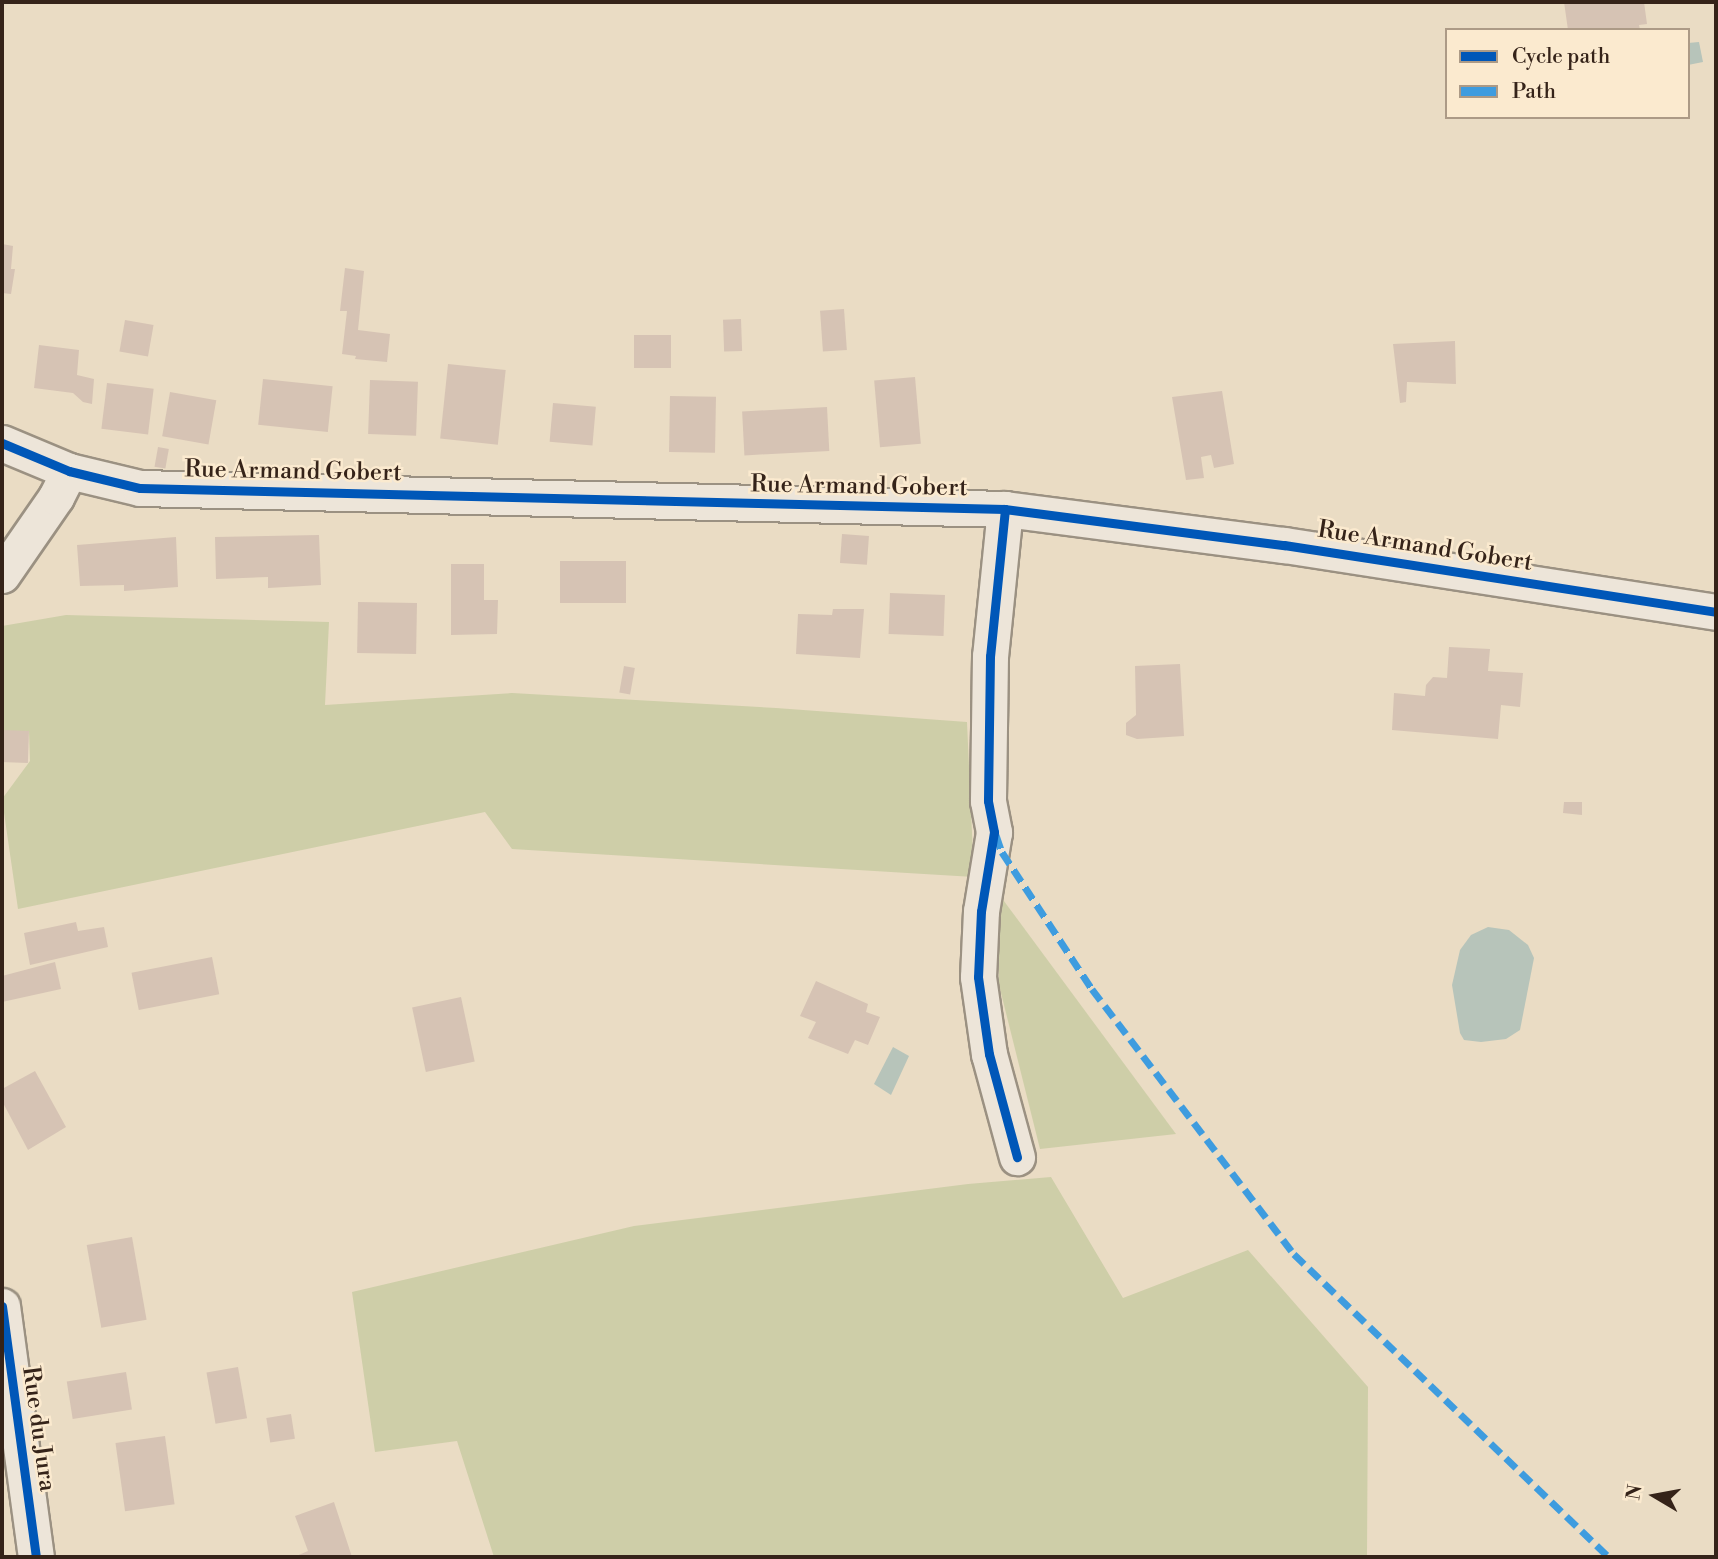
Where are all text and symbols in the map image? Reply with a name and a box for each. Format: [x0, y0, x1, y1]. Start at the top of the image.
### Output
legend [1445, 28, 1690, 119]
text: Cycle path [1512, 44, 1610, 70]
text: Path [1512, 79, 1556, 105]
street label: Rue Armand Gobert [184, 456, 402, 488]
street label: Rue Armand Gobert [750, 471, 968, 503]
street label: Rue Armand Gobert [1315, 516, 1535, 578]
street label: Rue du Jura [15, 1365, 61, 1493]
north arrow [1620, 1461, 1690, 1531]
text: N [1621, 1483, 1647, 1502]

